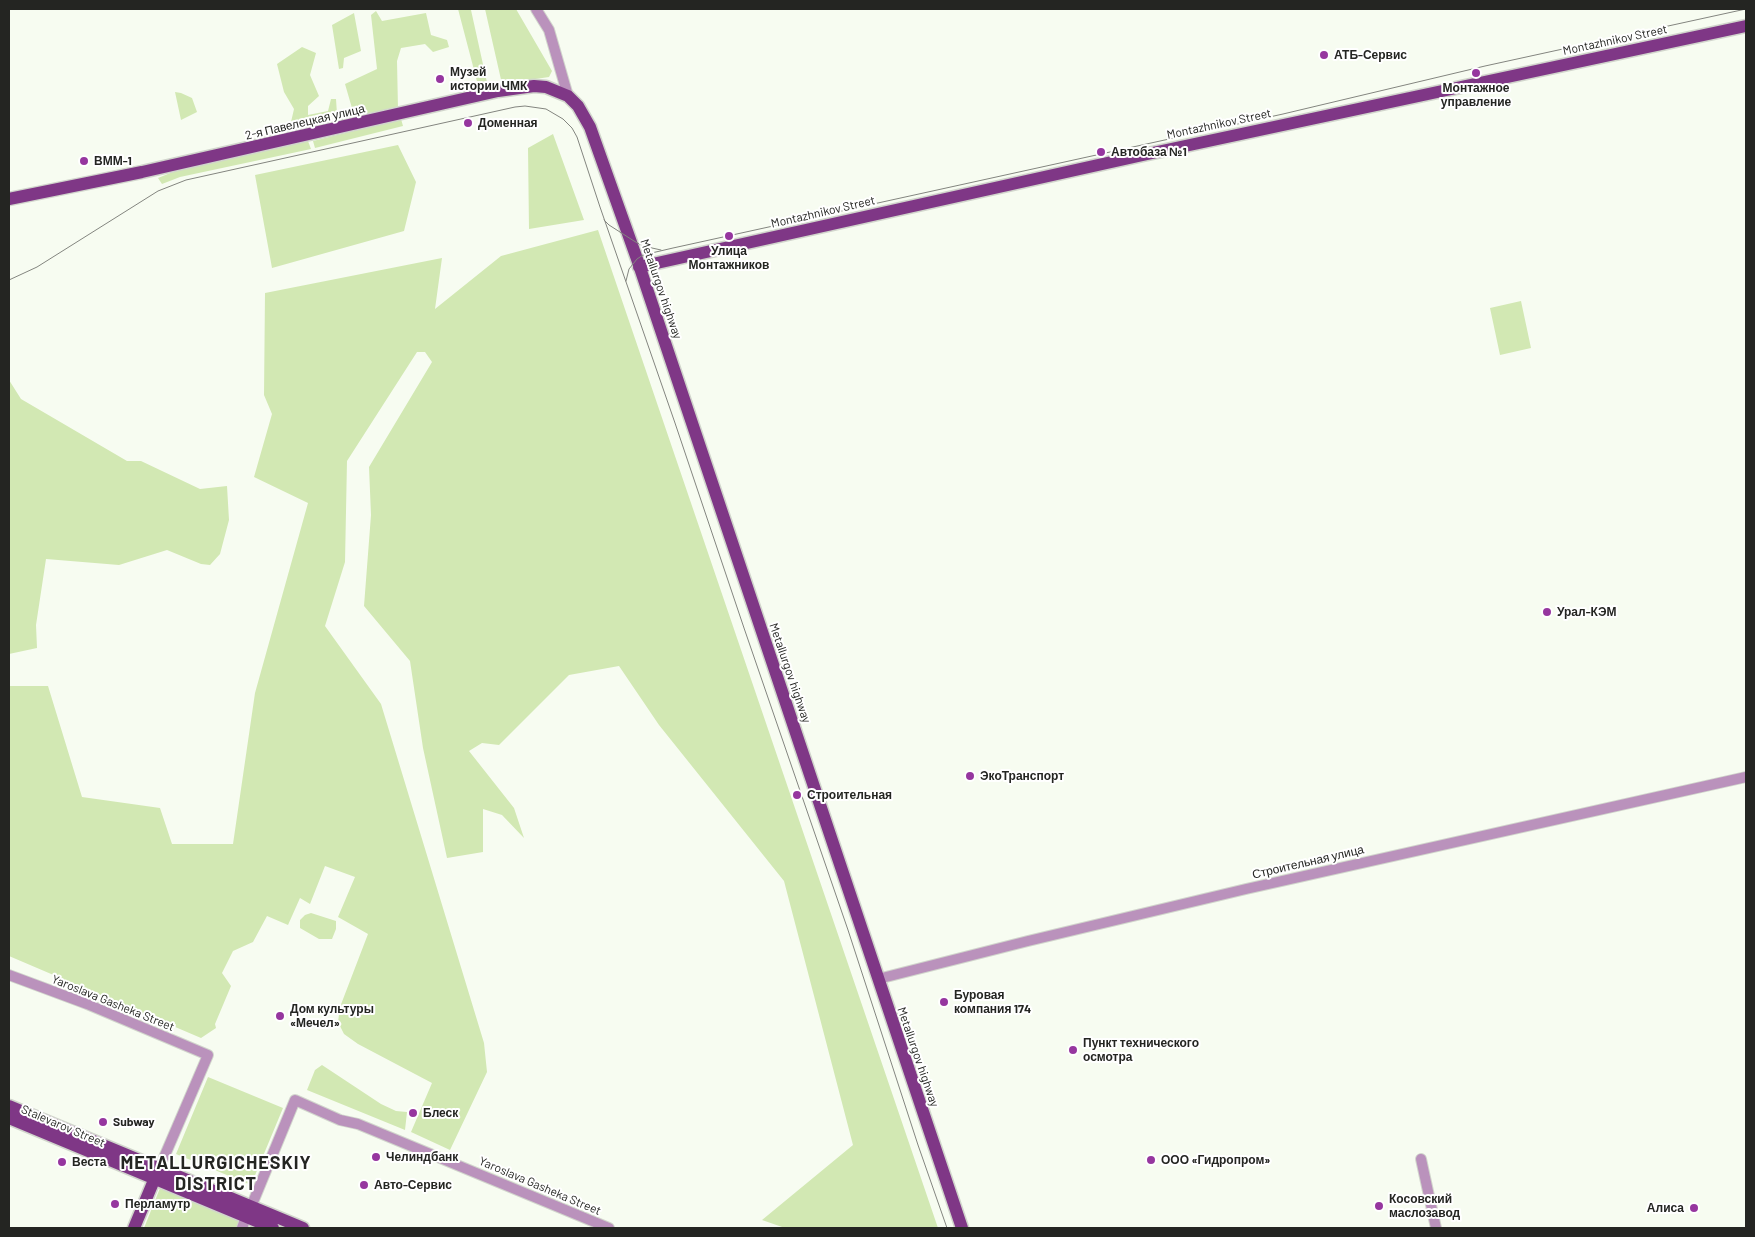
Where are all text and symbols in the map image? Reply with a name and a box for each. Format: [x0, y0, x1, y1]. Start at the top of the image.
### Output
street label: Montazhnikov Street [1561, 22, 1669, 58]
place label: АТБ-Сервис [1334, 48, 1407, 62]
marker: АТБ-Сервис [1318, 49, 1330, 61]
place label: Музей истории ЧМК [450, 65, 527, 93]
marker: Монтажное управление [1470, 67, 1482, 79]
marker: Музей истории ЧМК [434, 73, 446, 85]
place label: Монтажное управление [1441, 81, 1511, 109]
street label: 2-я Павелецкая улица [244, 101, 366, 143]
street label: Montazhnikov Street [1165, 106, 1273, 142]
place label: Доменная [478, 116, 538, 130]
marker: Доменная [462, 117, 474, 129]
place label: Автобаза №1 [1111, 145, 1187, 159]
marker: Автобаза №1 [1095, 146, 1107, 158]
place label: ВММ-1 [94, 154, 132, 168]
marker: ВММ-1 [78, 155, 90, 167]
street label: Montazhnikov Street [770, 193, 876, 231]
marker: Улица Монтажников [723, 230, 735, 242]
street label: Metallurgov highway [637, 237, 685, 341]
place label: Улица Монтажников [689, 244, 769, 272]
place label: Урал-КЭМ [1557, 605, 1617, 619]
marker: Урал-КЭМ [1541, 606, 1553, 618]
street label: Metallurgov highway [766, 621, 814, 725]
place label: ЭкоТранспорт [980, 769, 1064, 783]
marker: ЭкоТранспорт [964, 770, 976, 782]
place label: Строительная [807, 788, 892, 802]
marker: Строительная [791, 789, 803, 801]
street label: Строительная улица [1251, 842, 1365, 882]
street label: Yaroslava Gasheka Street [50, 972, 176, 1034]
place label: Буровая компания 174 [954, 988, 1031, 1016]
marker: Буровая компания 174 [938, 996, 950, 1008]
place label: Дом культуры «Мечел» [290, 1002, 374, 1030]
street label: Metallurgov highway [894, 1005, 942, 1109]
marker: Дом культуры «Мечел» [274, 1010, 286, 1022]
place label: Пункт технического осмотра [1083, 1036, 1199, 1064]
marker: Пункт технического осмотра [1067, 1044, 1079, 1056]
street label: Stalevarov Street [19, 1102, 107, 1150]
place label: Блеск [423, 1106, 458, 1120]
marker: Блеск [407, 1107, 419, 1119]
place label: Subway [113, 1115, 154, 1129]
marker: Subway [97, 1116, 109, 1128]
place label: Челиндбанк [386, 1150, 458, 1164]
marker: Челиндбанк [370, 1151, 382, 1163]
district label: METALLURGICHESKIY DISTRICT [118, 1152, 314, 1194]
place label: ООО «Гидропром» [1161, 1153, 1270, 1167]
street label: Yaroslava Gasheka Street [477, 1154, 603, 1218]
marker: ООО «Гидропром» [1145, 1154, 1157, 1166]
place label: Веста [72, 1155, 106, 1169]
marker: Веста [56, 1156, 68, 1168]
place label: Авто-Сервис [374, 1178, 452, 1192]
marker: Авто-Сервис [358, 1179, 370, 1191]
place label: Косовский маслозавод [1389, 1192, 1460, 1220]
place label: Перламутр [125, 1197, 190, 1211]
marker: Перламутр [109, 1198, 121, 1210]
marker: Косовский маслозавод [1373, 1200, 1385, 1212]
place label: Алиса [1647, 1201, 1684, 1215]
marker: Алиса [1688, 1202, 1700, 1214]

